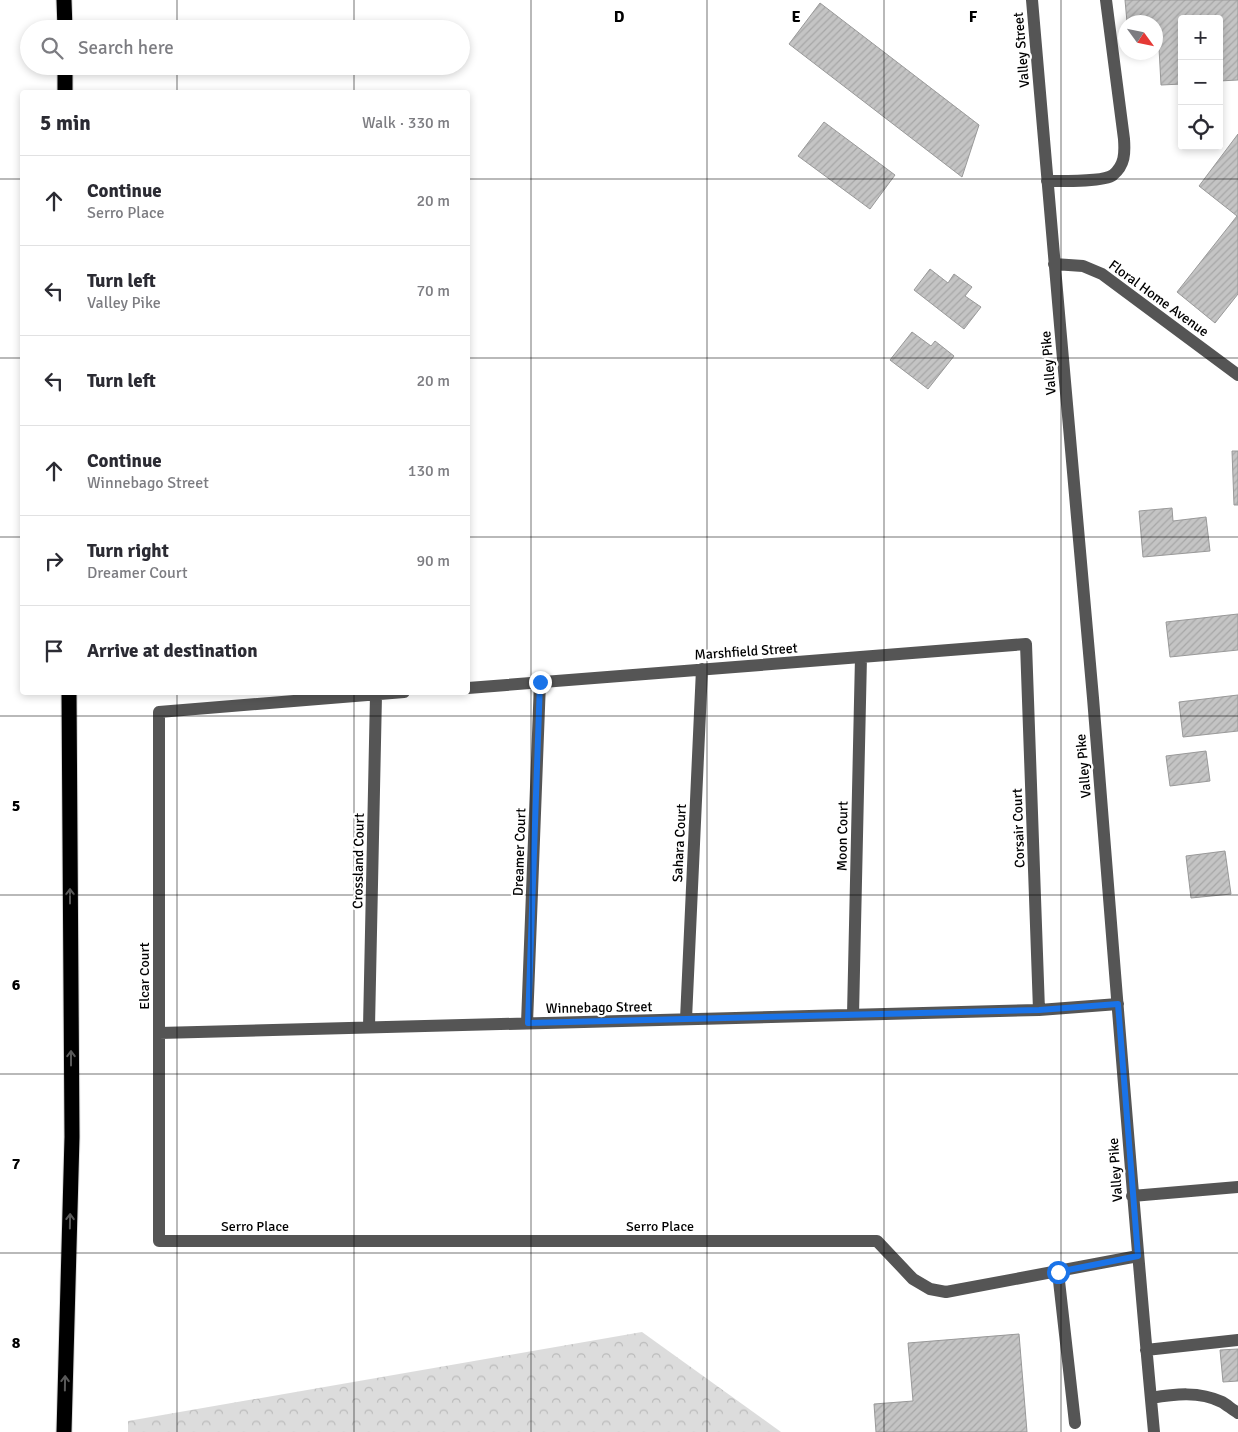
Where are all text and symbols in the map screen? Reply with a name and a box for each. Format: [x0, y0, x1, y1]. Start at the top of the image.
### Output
text: D [614, 7, 625, 27]
text: E [791, 7, 801, 27]
text: F [969, 7, 978, 27]
street label: Valley Street [1010, 12, 1033, 88]
north arrow [1118, 15, 1163, 60]
map controls [1178, 15, 1223, 150]
button: + [1178, 15, 1223, 60]
search box [20, 20, 470, 75]
icon: search [38, 34, 66, 62]
text: Search here [78, 36, 174, 60]
button: − [1178, 60, 1223, 105]
button: locate [1178, 105, 1223, 150]
text: 5 min [40, 110, 91, 136]
text: Walk · 330 m [362, 113, 450, 133]
text: Continue [87, 179, 162, 203]
icon: ahead [40, 187, 68, 215]
text: 20 m [416, 191, 450, 211]
text: Serro Place [87, 203, 165, 223]
street label: Floral Home Avenue [1105, 256, 1212, 340]
text: Turn left [87, 269, 156, 293]
icon: left [40, 277, 68, 305]
text: 70 m [416, 281, 450, 301]
text: Valley Pike [87, 293, 161, 313]
street label: Valley Pike [1037, 330, 1060, 396]
icon: left [40, 367, 68, 395]
text: Turn left [87, 369, 156, 393]
text: 20 m [416, 371, 450, 391]
text: Continue [87, 449, 162, 473]
icon: ahead [40, 457, 68, 485]
text: 130 m [408, 461, 450, 481]
text: Winnebago Street [87, 473, 209, 493]
text: Turn right [87, 539, 169, 563]
icon: right [40, 547, 68, 575]
text: 90 m [416, 551, 450, 571]
text: Dreamer Court [87, 563, 188, 583]
icon: arrive [40, 637, 68, 665]
text: Arrive at destination [87, 639, 258, 663]
street label: Marshfield Street [694, 639, 798, 664]
route end [529, 671, 552, 694]
street label: Valley Pike [1072, 733, 1095, 799]
street label: Corsair Court [1009, 788, 1028, 868]
text: 5 [12, 796, 20, 816]
street label: Moon Court [833, 801, 852, 871]
street label: Sahara Court [669, 803, 690, 883]
street label: Dreamer Court [509, 808, 530, 896]
street label: Crossland Court [349, 813, 368, 909]
one-way arrow [65, 888, 75, 904]
street label: Elcar Court [136, 942, 153, 1010]
text: 6 [12, 975, 21, 995]
street label: Winnebago Street [546, 998, 653, 1017]
one-way arrow [66, 1051, 76, 1067]
street label: Valley Pike [1105, 1137, 1126, 1203]
text: 7 [12, 1154, 21, 1174]
one-way arrow [65, 1213, 74, 1229]
street label: Serro Place [221, 1218, 289, 1235]
street label: Serro Place [626, 1218, 694, 1235]
route start [1047, 1261, 1070, 1284]
text: 8 [12, 1333, 21, 1353]
one-way arrow [61, 1376, 70, 1392]

